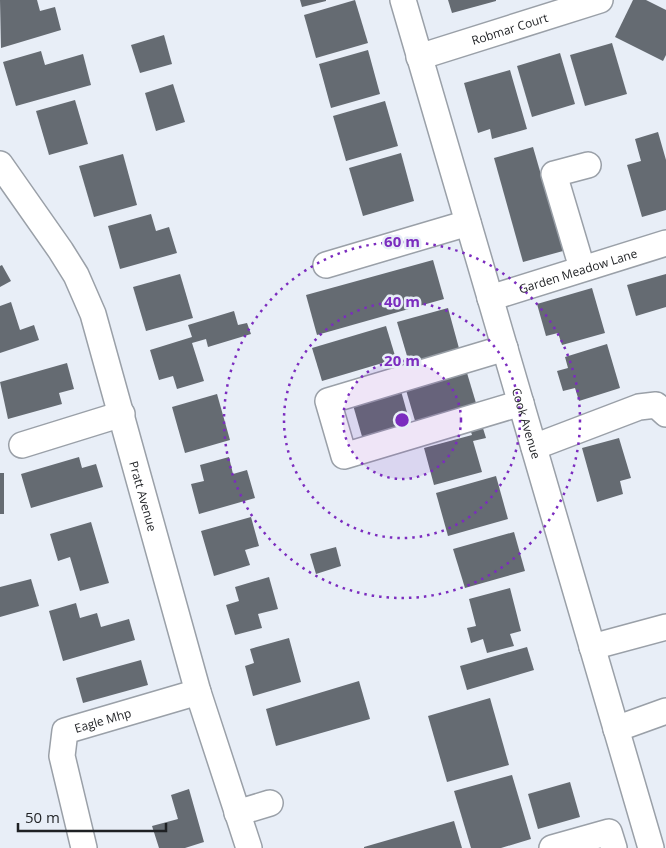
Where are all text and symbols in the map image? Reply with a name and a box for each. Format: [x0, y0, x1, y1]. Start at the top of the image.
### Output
street label: Robmar Court [469, 8, 550, 48]
text: 60 m [384, 231, 420, 251]
street label: Garden Meadow Lane [517, 244, 639, 297]
text: 40 m [384, 291, 420, 311]
text: 20 m [384, 350, 420, 370]
street label: Cook Avenue [508, 386, 545, 461]
centre of rings [393, 411, 411, 429]
street label: Pratt Avenue [126, 459, 161, 533]
street label: Eagle Mhp [72, 704, 133, 736]
scale bar [18, 800, 165, 832]
text: 50 m [25, 807, 60, 827]

